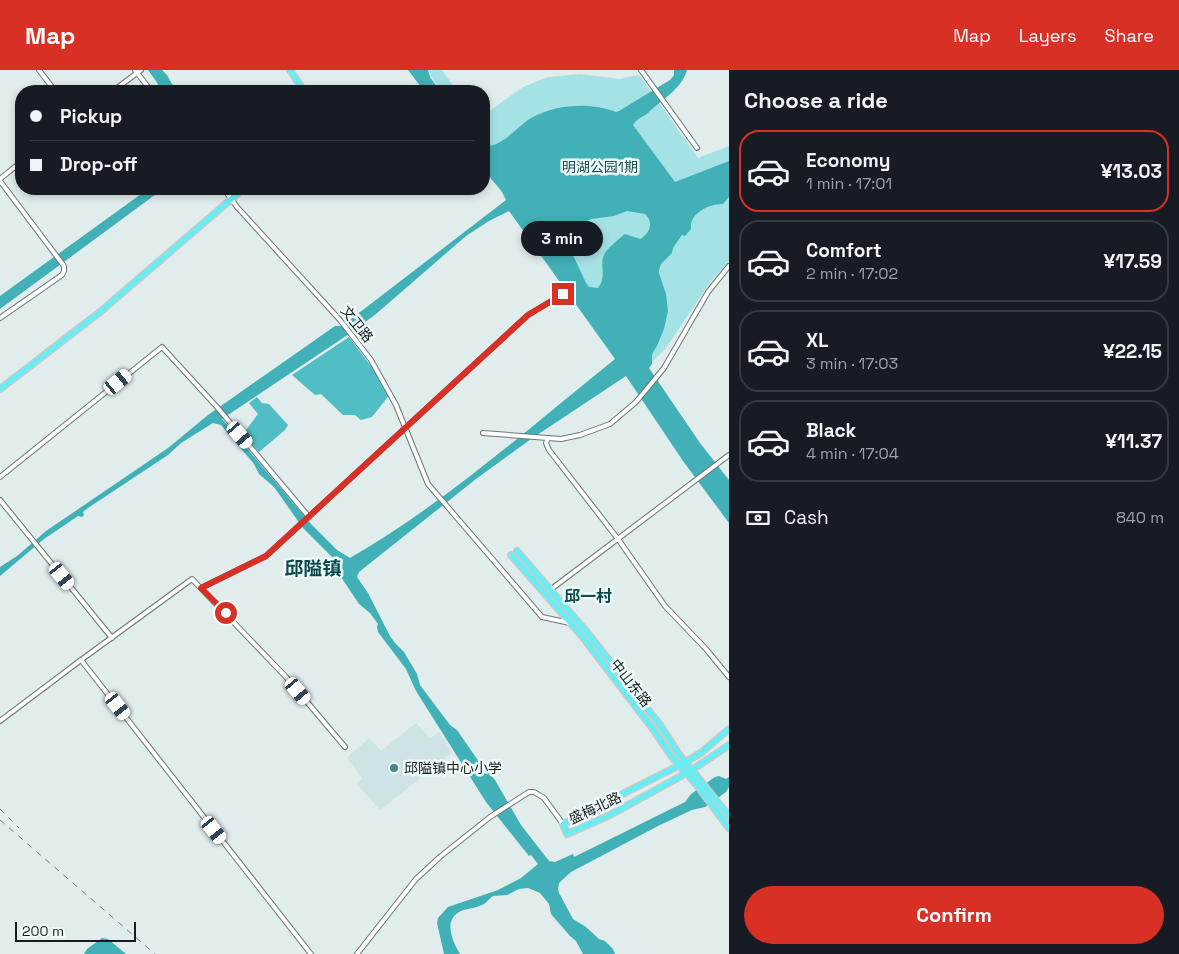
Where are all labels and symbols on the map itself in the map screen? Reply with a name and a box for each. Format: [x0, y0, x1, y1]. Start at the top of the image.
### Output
park label: 明湖公园1期 [562, 158, 638, 176]
callout: 3 min [522, 222, 604, 256]
route end [552, 283, 574, 305]
street label: 文卫路 [337, 302, 377, 346]
car [101, 367, 134, 397]
car [224, 419, 255, 451]
district label: 邱隘镇 [284, 556, 342, 581]
car [46, 560, 77, 592]
district label: 邱一村 [564, 586, 612, 607]
route start [215, 602, 237, 624]
street label: 中山东路 [607, 655, 655, 711]
car [282, 675, 313, 707]
car [102, 690, 133, 722]
place label: 邱隘镇中心小学 [404, 759, 502, 777]
marker: 邱隘镇中心小学 [388, 762, 400, 774]
street label: 盛梅北路 [566, 788, 624, 828]
car [198, 814, 229, 846]
scale bar [15, 919, 136, 942]

